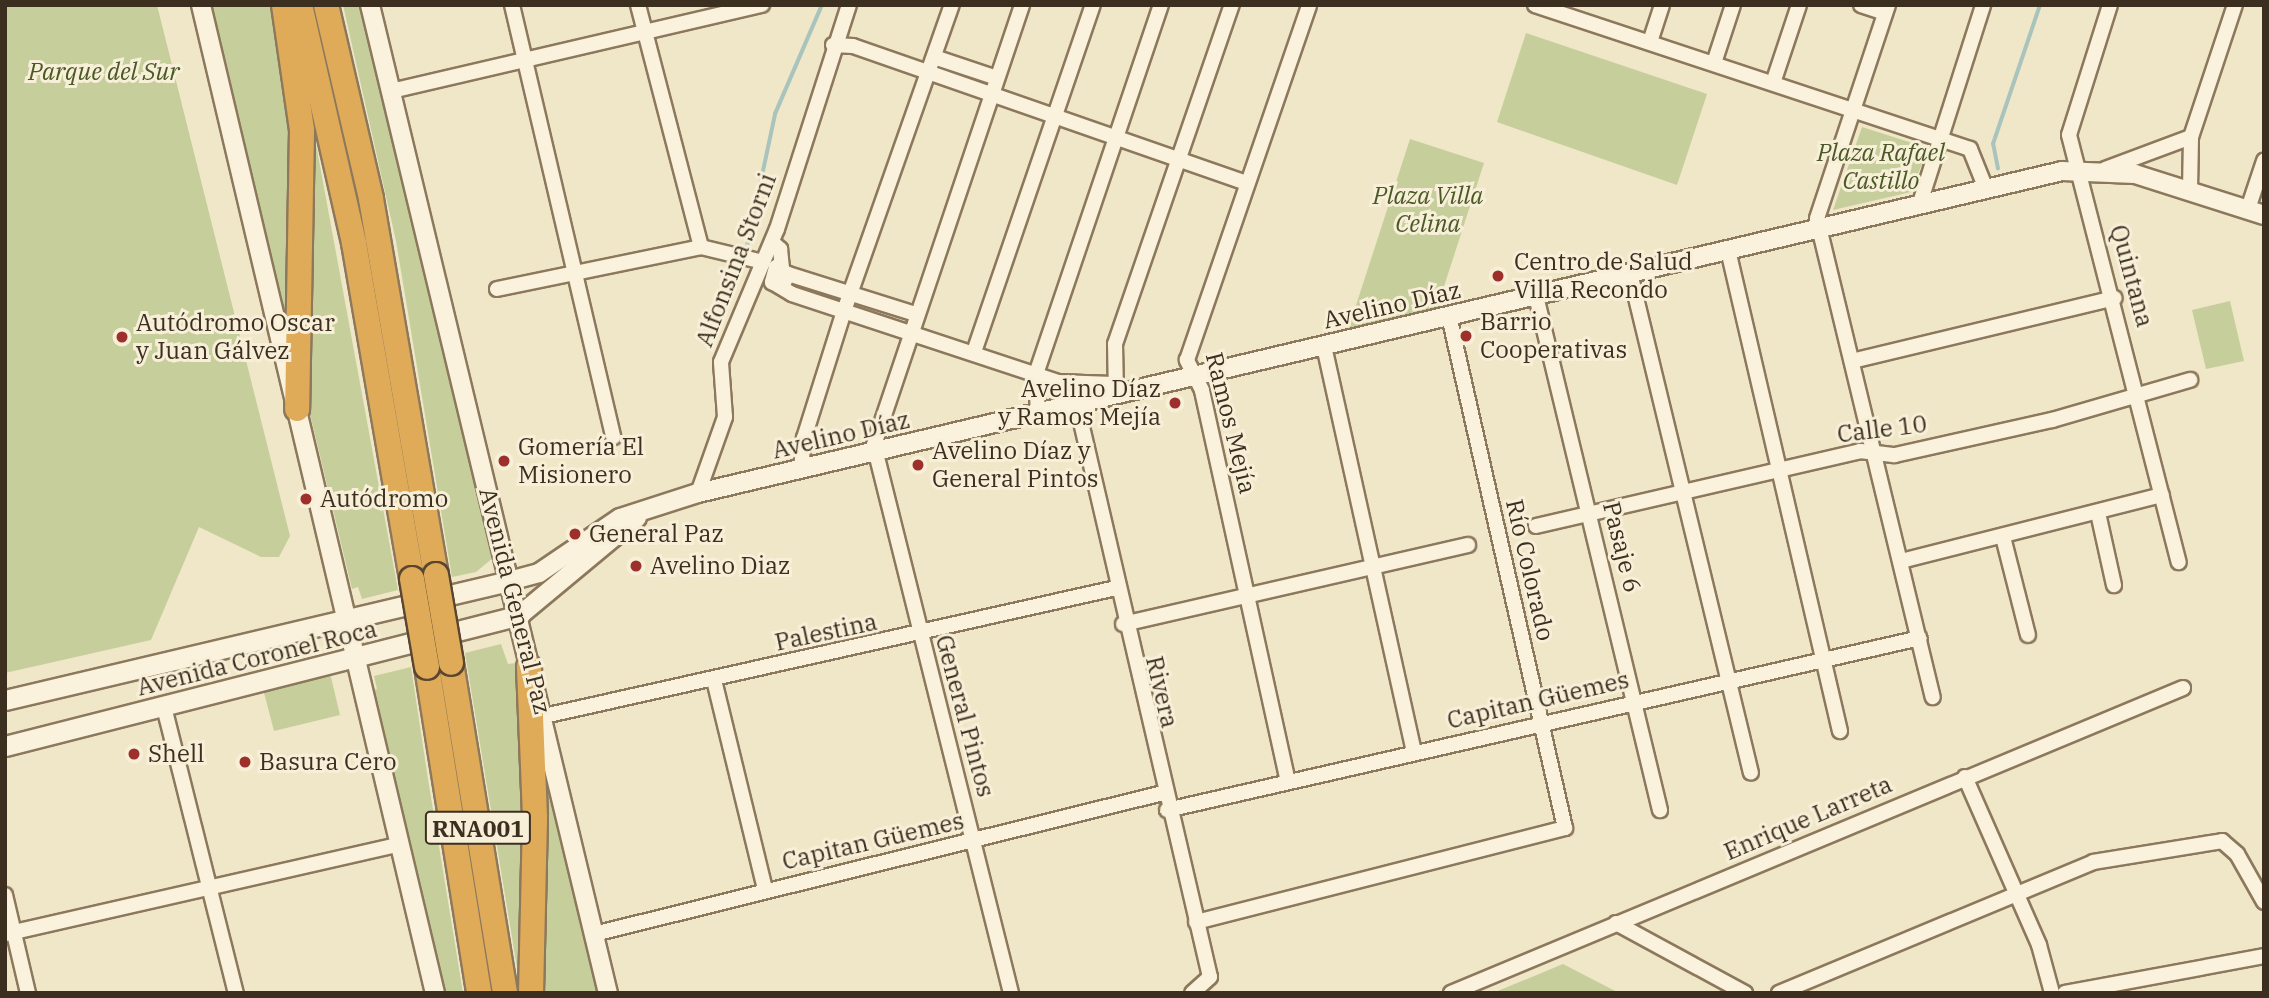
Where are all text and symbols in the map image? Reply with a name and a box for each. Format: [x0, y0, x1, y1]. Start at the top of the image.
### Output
park label: Parque del Sur [28, 58, 180, 86]
park label: Plaza Rafael Castillo [1817, 139, 1945, 195]
street label: Alfonsina Storni [690, 169, 782, 351]
park label: Plaza Villa Celina [1373, 182, 1483, 238]
street label: Quintana [2105, 222, 2159, 330]
place label: Centro de Salud Villa Recondo [1514, 248, 1693, 304]
marker: Centro de Salud Villa Recondo [1488, 266, 1508, 286]
street label: Avelino Díaz [1320, 275, 1464, 335]
place label: Barrio Cooperativas [1480, 308, 1627, 364]
place label: Autódromo Oscar y Juan Gálvez [136, 309, 335, 365]
marker: Barrio Cooperativas [1458, 328, 1474, 344]
marker: Autódromo Oscar y Juan Gálvez [114, 329, 130, 345]
street label: Ramos Mejía [1200, 349, 1262, 497]
place label: Avelino Díaz y Ramos Mejía [998, 375, 1161, 431]
marker: Avelino Díaz y Ramos Mejía [1167, 395, 1183, 411]
street label: Avelino Díaz [769, 405, 913, 465]
street label: Calle 10 [1836, 409, 1928, 449]
place label: Gomería El Misionero [518, 433, 644, 489]
place label: Avelino Díaz y General Pintos [932, 437, 1098, 493]
marker: Gomería El Misionero [496, 453, 512, 469]
marker: Avelino Díaz y General Pintos [910, 457, 926, 473]
place label: Autódromo [320, 485, 448, 513]
street label: Avenida General Paz [473, 485, 557, 717]
marker: Autódromo [298, 491, 314, 507]
street label: Río Colorado [1500, 496, 1560, 644]
street label: Pasaje 6 [1597, 499, 1647, 595]
place label: General Paz [589, 520, 724, 548]
marker: General Paz [567, 526, 583, 542]
place label: Avelino Diaz [650, 552, 790, 580]
marker: Avelino Diaz [628, 558, 644, 574]
street label: Palestina [772, 607, 880, 657]
street label: Avenida Coronel Roca [134, 614, 380, 702]
street label: General Pintos [930, 632, 1000, 800]
street label: Rivera [1140, 653, 1184, 731]
street label: Capitan Güemes [1444, 665, 1632, 735]
place label: Shell [148, 740, 204, 768]
marker: Shell [126, 746, 142, 762]
place label: Basura Cero [259, 748, 396, 776]
marker: Basura Cero [237, 754, 253, 770]
street label: Enrique Larreta [1720, 770, 1896, 866]
street label: Capitan Güemes [779, 806, 967, 876]
road number: RNA001 [424, 808, 532, 848]

